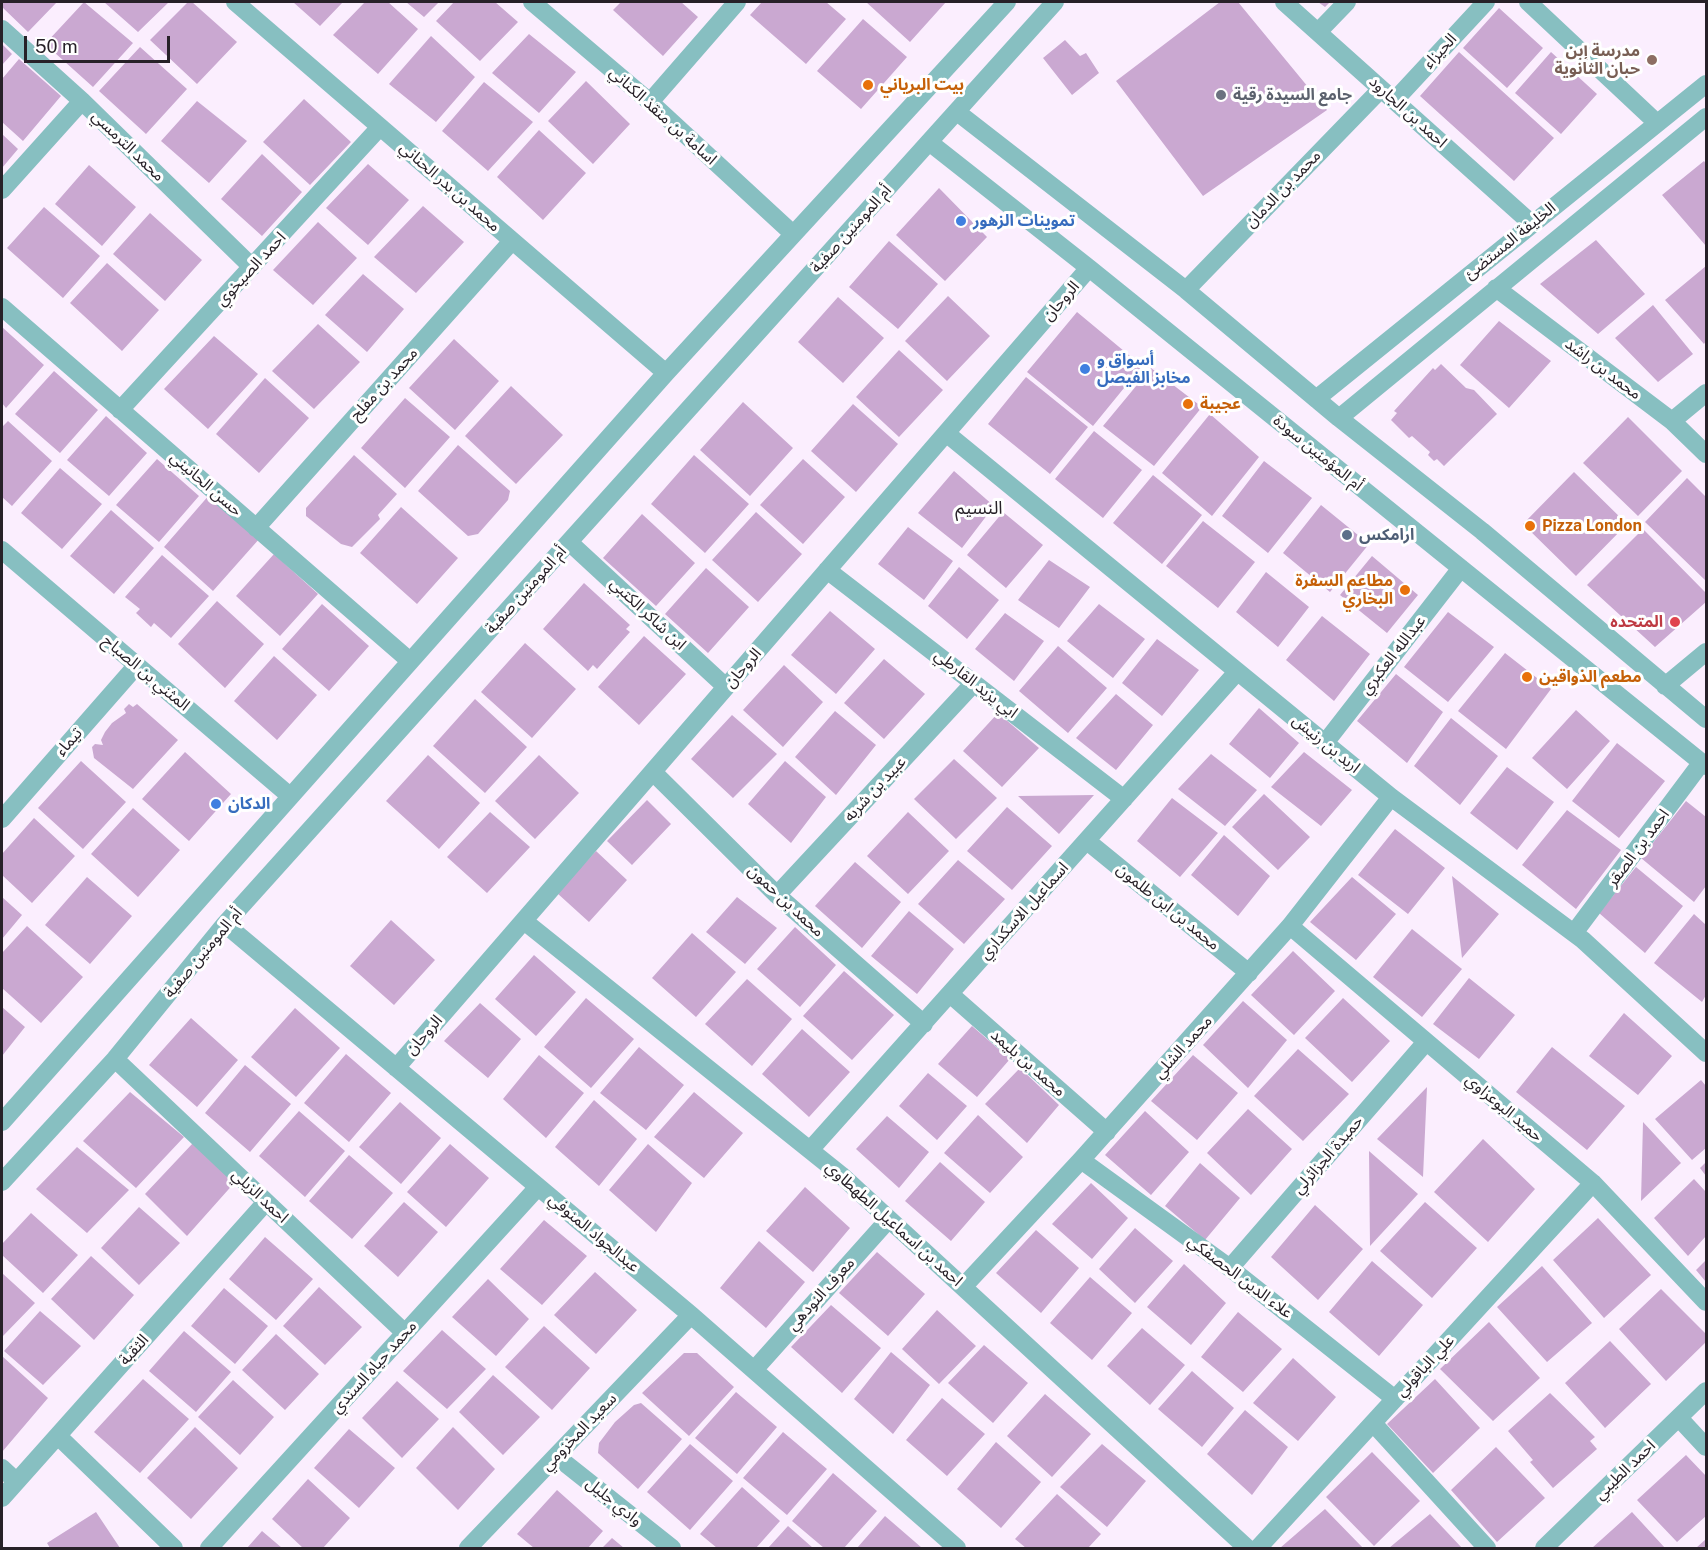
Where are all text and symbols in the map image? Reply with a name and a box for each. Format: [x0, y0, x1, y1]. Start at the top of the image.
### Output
scale bar [27, 24, 172, 62]
street label: الحيزاء [1419, 30, 1461, 72]
text: 50 m [35, 36, 78, 57]
place label: مدرسة إبن حبان الثانوية [1554, 41, 1640, 79]
marker: مدرسة إبن حبان الثانوية [1645, 53, 1659, 67]
street label: اسامة بن منقذ الكناني [605, 63, 721, 169]
street label: احمد بن الجارود [1365, 72, 1451, 152]
place label: بيت البرياني [880, 75, 964, 95]
marker: بيت البرياني [861, 78, 875, 92]
place label: جامع السيدة رقية [1233, 85, 1352, 105]
marker: جامع السيدة رقية [1214, 88, 1228, 102]
street label: محمد الترمسي [88, 107, 168, 185]
street label: محمد بن بدر الحناني [396, 138, 504, 236]
street label: محمد بن الدمان [1241, 146, 1325, 232]
street label: أم المومنين صفية [806, 181, 896, 277]
street label: الخليفة المستضئ [1460, 198, 1560, 284]
place label: تموينات الزهور [973, 211, 1075, 231]
marker: تموينات الزهور [954, 214, 968, 228]
street label: احمد الصيخوي [212, 228, 290, 310]
street label: الروحان [1039, 277, 1083, 325]
street label: محمد بن راشد [1561, 334, 1645, 404]
street label: محمد بن مفلح [346, 344, 422, 424]
place label: أسواق و مخابز الفيصل [1097, 350, 1191, 388]
marker: أسواق و مخابز الفيصل [1078, 362, 1092, 376]
place label: عجيبة [1200, 394, 1241, 414]
marker: عجيبة [1181, 397, 1195, 411]
street label: أم المؤمنين سودة [1269, 411, 1367, 495]
street label: حسن الحانيني [166, 448, 246, 520]
district label: النسيم [955, 497, 1003, 519]
place label: Pizza London [1542, 516, 1642, 536]
marker: Pizza London [1523, 519, 1537, 533]
place label: ارامكس [1359, 525, 1414, 545]
marker: ارامكس [1340, 528, 1354, 542]
street label: أم المومنين صفية [481, 542, 571, 638]
place label: مطاعم السفرة البخاري [1295, 571, 1393, 609]
street label: ابن شاكر الكتبي [606, 574, 690, 654]
marker: مطاعم السفرة البخاري [1398, 583, 1412, 597]
street label: عبدالله العكبري [1356, 612, 1430, 698]
place label: المتحده [1610, 612, 1663, 632]
marker: المتحده [1668, 615, 1682, 629]
street label: المثني بن الصباح [99, 631, 193, 715]
street label: الروحان [721, 644, 765, 692]
street label: ابي يزيد القارطي [931, 646, 1021, 722]
place label: مطعم الذواقين [1539, 667, 1642, 687]
marker: مطعم الذواقين [1520, 670, 1534, 684]
street label: اربد بن رنيش [1288, 711, 1364, 777]
street label: تيماء [52, 724, 86, 760]
street label: عبيد بن شربه [840, 752, 910, 826]
place label: الدكان [228, 794, 270, 814]
marker: الدكان [209, 797, 223, 811]
street label: احمد بن الصقر [1603, 805, 1673, 891]
street label: اسماعيل الاسكداري [975, 859, 1073, 963]
street label: محمد بن ابن طلمون [1113, 860, 1223, 954]
street label: محمد بن حمون [744, 861, 828, 941]
street label: أم المومنين صفية [160, 904, 246, 1002]
street label: الروحان [402, 1011, 446, 1059]
street label: محمد الشلي [1150, 1011, 1216, 1083]
street label: محمد بن بليمد [987, 1025, 1069, 1101]
street label: حميد البوعزاوي [1461, 1070, 1547, 1146]
street label: حميدة الجزائرلي [1289, 1112, 1367, 1198]
street label: احمد بن اسماعيل الطهطاوي [822, 1158, 966, 1290]
street label: احمد الزيلي [228, 1165, 292, 1227]
street label: عبدالجواد المنوفي [545, 1190, 643, 1276]
street label: علاء الدين الحصفكي [1184, 1231, 1296, 1323]
street label: معرف النودهي [783, 1253, 859, 1335]
street label: محمد حياه السندي [327, 1317, 421, 1417]
street label: الثقبة [115, 1331, 153, 1369]
street label: علي الباقولي [1392, 1331, 1458, 1401]
street label: سعيد المخزومي [537, 1389, 621, 1475]
street label: احمد الطيبي [1590, 1436, 1660, 1504]
street label: وادي جليل [582, 1474, 646, 1530]

